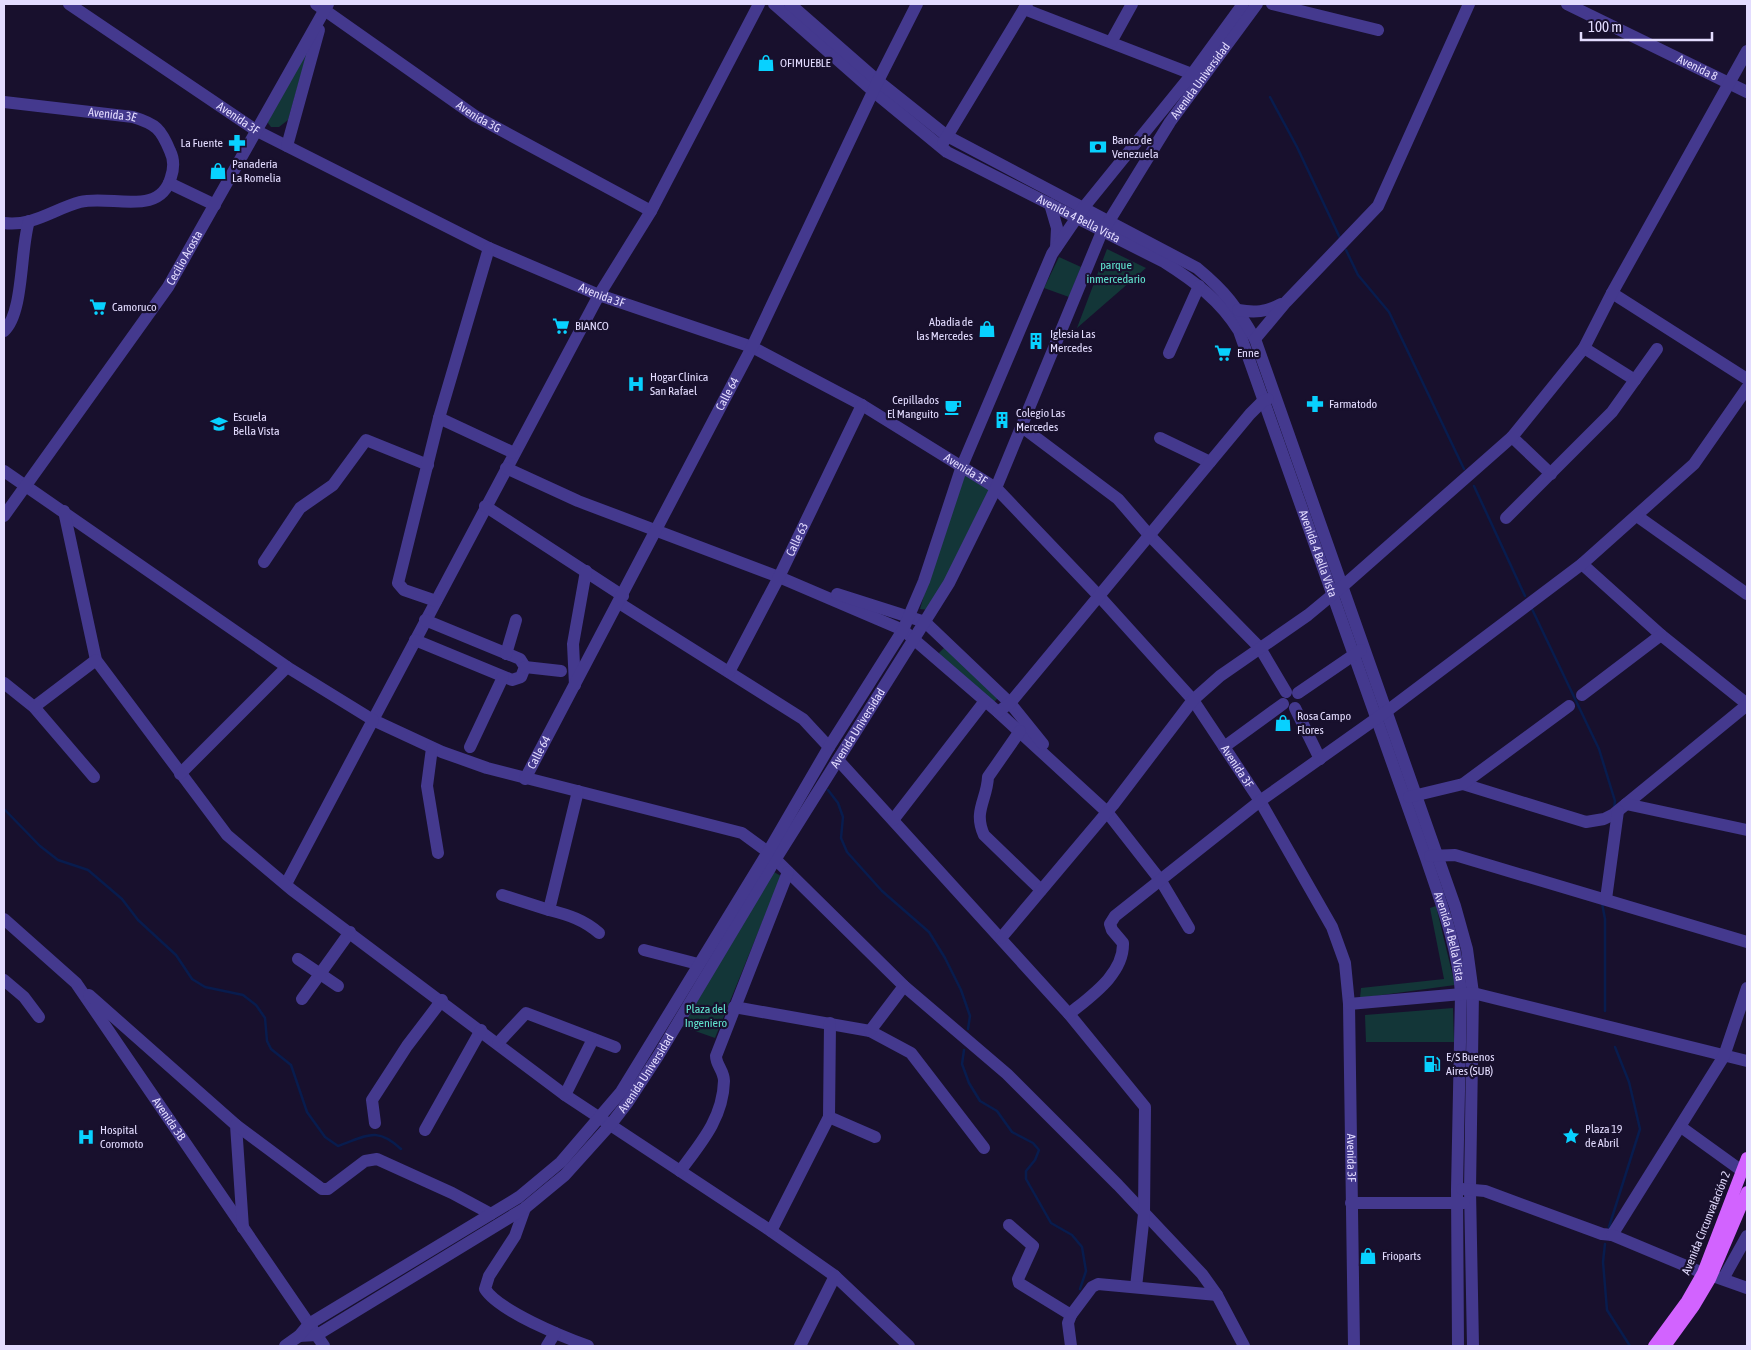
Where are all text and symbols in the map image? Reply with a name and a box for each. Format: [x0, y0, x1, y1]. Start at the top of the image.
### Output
scale bar [1581, 10, 1712, 42]
text: 100 m [1588, 18, 1622, 35]
street label: Avenida Universidad [1168, 40, 1233, 122]
street label: Avenida 8 [1675, 52, 1720, 84]
shop icon: OFIMUEBLE [756, 53, 776, 73]
place label: OFIMUEBLE [780, 56, 831, 70]
street label: Avenida 3G [454, 98, 503, 136]
street label: Avenida 3F [214, 99, 262, 138]
street label: Avenida 3E [87, 105, 138, 125]
pharmacy icon: La Fuente [227, 133, 247, 153]
place label: Banco de Venezuela [1112, 133, 1159, 161]
place label: La Fuente [181, 136, 223, 150]
bank icon: Banco de Venezuela [1088, 137, 1108, 157]
place label: Panadería La Romelia [232, 157, 281, 185]
shop icon: Panadería La Romelia [208, 161, 228, 181]
street label: Avenida 4 Bella Vista [1034, 192, 1122, 246]
street label: Cecilio Acosta [163, 228, 205, 288]
park label: parque inmercedario [1086, 258, 1146, 286]
street label: Avenida 3F [577, 280, 627, 310]
supermarket icon: Camoruco [88, 297, 108, 317]
place label: Camoruco [112, 300, 157, 314]
place label: Abadía de las Mercedes [916, 315, 973, 343]
supermarket icon: BIANCO [551, 316, 571, 336]
place label: BIANCO [575, 319, 609, 333]
shop icon: Abadía de las Mercedes [977, 319, 997, 339]
place label: Iglesia Las Mercedes [1050, 327, 1095, 355]
building icon: Iglesia Las Mercedes [1026, 331, 1046, 351]
supermarket icon: Enne [1213, 343, 1233, 363]
place label: Enne [1237, 346, 1259, 360]
place label: Hogar Clínica San Rafael [650, 370, 708, 398]
hospital icon: Hogar Clínica San Rafael [626, 374, 646, 394]
street label: Calle 64 [713, 375, 742, 413]
place label: Cepillados El Manguito [887, 393, 939, 421]
pharmacy icon: Farmatodo [1305, 394, 1325, 414]
cafe icon: Cepillados El Manguito [943, 397, 963, 417]
place label: Farmatodo [1329, 397, 1378, 411]
place label: Colegio Las Mercedes [1016, 406, 1065, 434]
place label: Escuela Bella Vista [233, 410, 280, 438]
building icon: Colegio Las Mercedes [992, 410, 1012, 430]
school or university icon: Escuela Bella Vista [209, 414, 229, 434]
street label: Avenida 3F [941, 450, 990, 488]
street label: Avenida 4 Bella Vista [1296, 508, 1340, 599]
street label: Calle 63 [783, 520, 811, 559]
street label: Avenida Universidad [828, 686, 888, 770]
place label: Rosa Campo Flores [1297, 709, 1351, 737]
shop icon: Rosa Campo Flores [1273, 713, 1293, 733]
street label: Calle 64 [524, 733, 554, 771]
street label: Avenida 3F [1218, 742, 1256, 790]
street label: Avenida 4 Bella Vista [1431, 890, 1467, 982]
park label: Plaza del Ingeniero [685, 1002, 728, 1030]
street label: Avenida Universidad [615, 1031, 677, 1116]
place label: E/S Buenos Aires (SUB) [1446, 1050, 1494, 1078]
fuel station icon: E/S Buenos Aires (SUB) [1422, 1054, 1442, 1074]
street label: Avenida 3B [149, 1095, 189, 1143]
place label: Plaza 19 de Abril [1585, 1122, 1623, 1150]
place label: Hospital Coromoto [100, 1123, 144, 1151]
place icon: Plaza 19 de Abril [1561, 1126, 1581, 1146]
hospital icon: Hospital Coromoto [76, 1127, 96, 1147]
street label: Avenida 3F [1344, 1134, 1359, 1182]
street label: Avenida Circunvalación 2 [1679, 1169, 1733, 1277]
shop icon: Frioparts [1358, 1246, 1378, 1266]
place label: Frioparts [1382, 1249, 1421, 1263]

